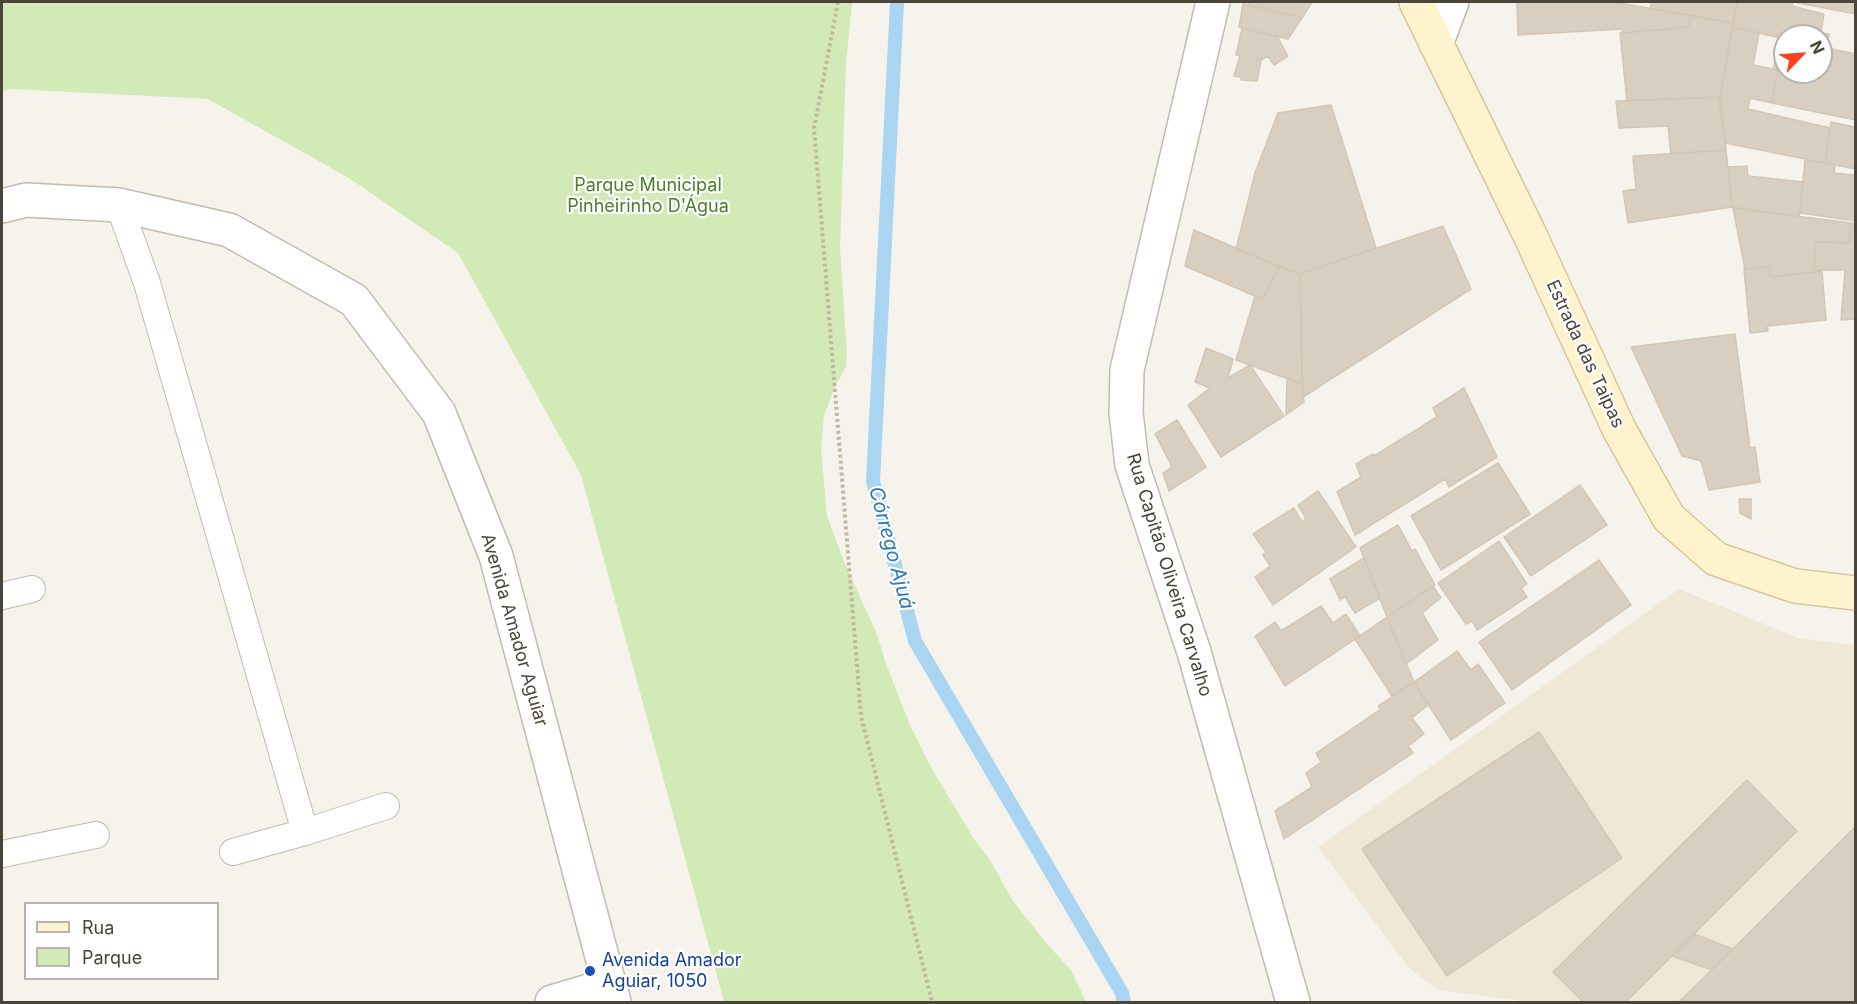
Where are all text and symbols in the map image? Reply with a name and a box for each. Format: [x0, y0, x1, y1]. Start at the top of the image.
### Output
north arrow [1773, 24, 1833, 84]
text: N [1806, 37, 1829, 57]
park label: Parque Municipal Pinheirinho D'Água [567, 175, 729, 218]
street label: Estrada das Taipas [1541, 277, 1629, 431]
street label: Rua Capitão Oliveira Carvalho [1122, 451, 1216, 699]
water label: Córrego Ajuá [863, 484, 919, 612]
street label: Avenida Amador Aguiar [476, 531, 552, 729]
legend [24, 902, 219, 980]
text: Rua [82, 917, 114, 938]
text: Parque [82, 947, 142, 968]
place label: Avenida Amador Aguiar, 1050 [602, 950, 742, 992]
marker: Avenida Amador Aguiar, 1050 [583, 964, 597, 978]

